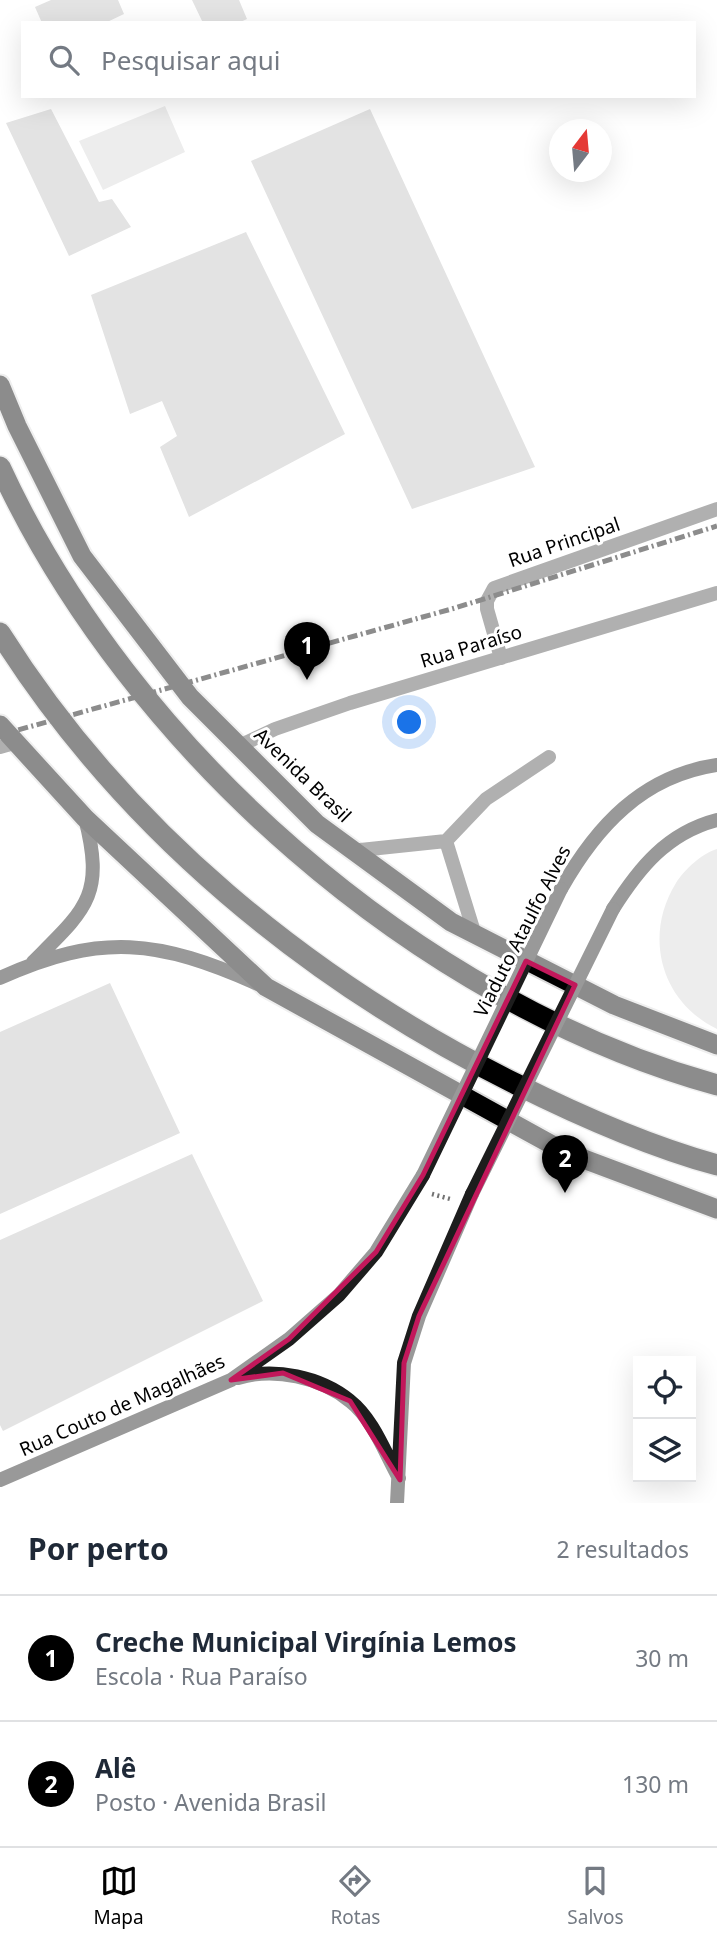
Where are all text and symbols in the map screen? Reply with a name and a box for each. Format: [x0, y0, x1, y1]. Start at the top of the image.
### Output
search box [21, 21, 696, 98]
icon: search [45, 41, 83, 79]
text: Pesquisar aqui [101, 42, 281, 78]
north arrow [549, 119, 612, 182]
street label: Rua Principal [505, 511, 623, 573]
street label: Rua Paraíso [417, 618, 525, 674]
pin: 1 [284, 622, 330, 680]
your location [392, 705, 426, 739]
street label: Avenida Brasil [249, 722, 357, 828]
street label: Viaduto Ataulfo Alves [467, 841, 577, 1021]
pin: 2 [542, 1135, 588, 1193]
street label: Rua Couto de Magalhães [15, 1348, 229, 1462]
map controls [633, 1356, 696, 1482]
button: locate [633, 1356, 696, 1419]
button: layers [633, 1419, 696, 1482]
text: Por perto [28, 1528, 169, 1569]
text: 2 resultados [556, 1533, 689, 1565]
text: Creche Municipal Virgínia Lemos [95, 1624, 517, 1660]
text: 1 [44, 1642, 58, 1674]
text: 30 m [635, 1642, 689, 1674]
text: Escola · Rua Paraíso [95, 1660, 308, 1692]
text: Alê [95, 1750, 136, 1786]
text: 2 [44, 1768, 58, 1800]
text: 130 m [622, 1768, 689, 1800]
text: Posto · Avenida Brasil [95, 1786, 327, 1818]
tab: Mapa [93, 1862, 144, 1930]
tab: Rotas [331, 1862, 380, 1930]
tab: Salvos [567, 1862, 624, 1930]

